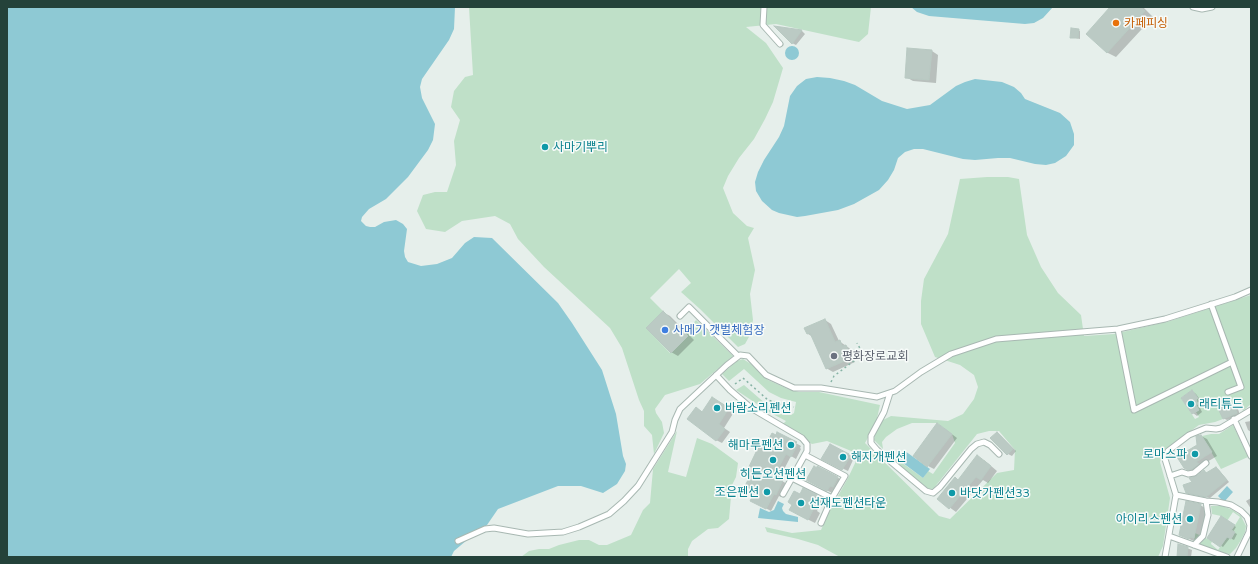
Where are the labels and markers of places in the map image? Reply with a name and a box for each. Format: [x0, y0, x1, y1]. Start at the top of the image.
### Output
place label: 카페피싱 [1124, 16, 1168, 30]
marker: 카페피싱 [1111, 18, 1121, 28]
place label: 사마기뿌리 [553, 140, 608, 154]
marker: 사마기뿌리 [540, 142, 550, 152]
place label: 사메기 갯벌체험장 [673, 323, 764, 337]
marker: 사메기 갯벌체험장 [660, 325, 670, 335]
place label: 평화장로교회 [842, 349, 908, 363]
marker: 평화장로교회 [829, 351, 839, 361]
place label: 래티튜드 [1199, 397, 1243, 411]
marker: 래티튜드 [1186, 399, 1196, 409]
place label: 바람소리펜션 [725, 401, 791, 415]
marker: 바람소리펜션 [712, 403, 722, 413]
place label: 해마루펜션 [728, 438, 783, 452]
marker: 해마루펜션 [786, 440, 796, 450]
place label: 로마스파 [1143, 447, 1187, 461]
marker: 로마스파 [1190, 449, 1200, 459]
place label: 해지개펜션 [851, 450, 906, 464]
marker: 해지개펜션 [838, 452, 848, 462]
marker: 히든오션펜션 [768, 455, 778, 465]
place label: 히든오션펜션 [740, 467, 806, 481]
place label: 조은펜션 [715, 485, 759, 499]
place label: 바닷가펜션33 [960, 486, 1030, 500]
marker: 조은펜션 [762, 487, 772, 497]
marker: 바닷가펜션33 [947, 488, 957, 498]
place label: 선재도펜션타운 [809, 496, 886, 510]
marker: 선재도펜션타운 [796, 498, 806, 508]
place label: 아이리스펜션 [1116, 512, 1182, 526]
marker: 아이리스펜션 [1185, 514, 1195, 524]

